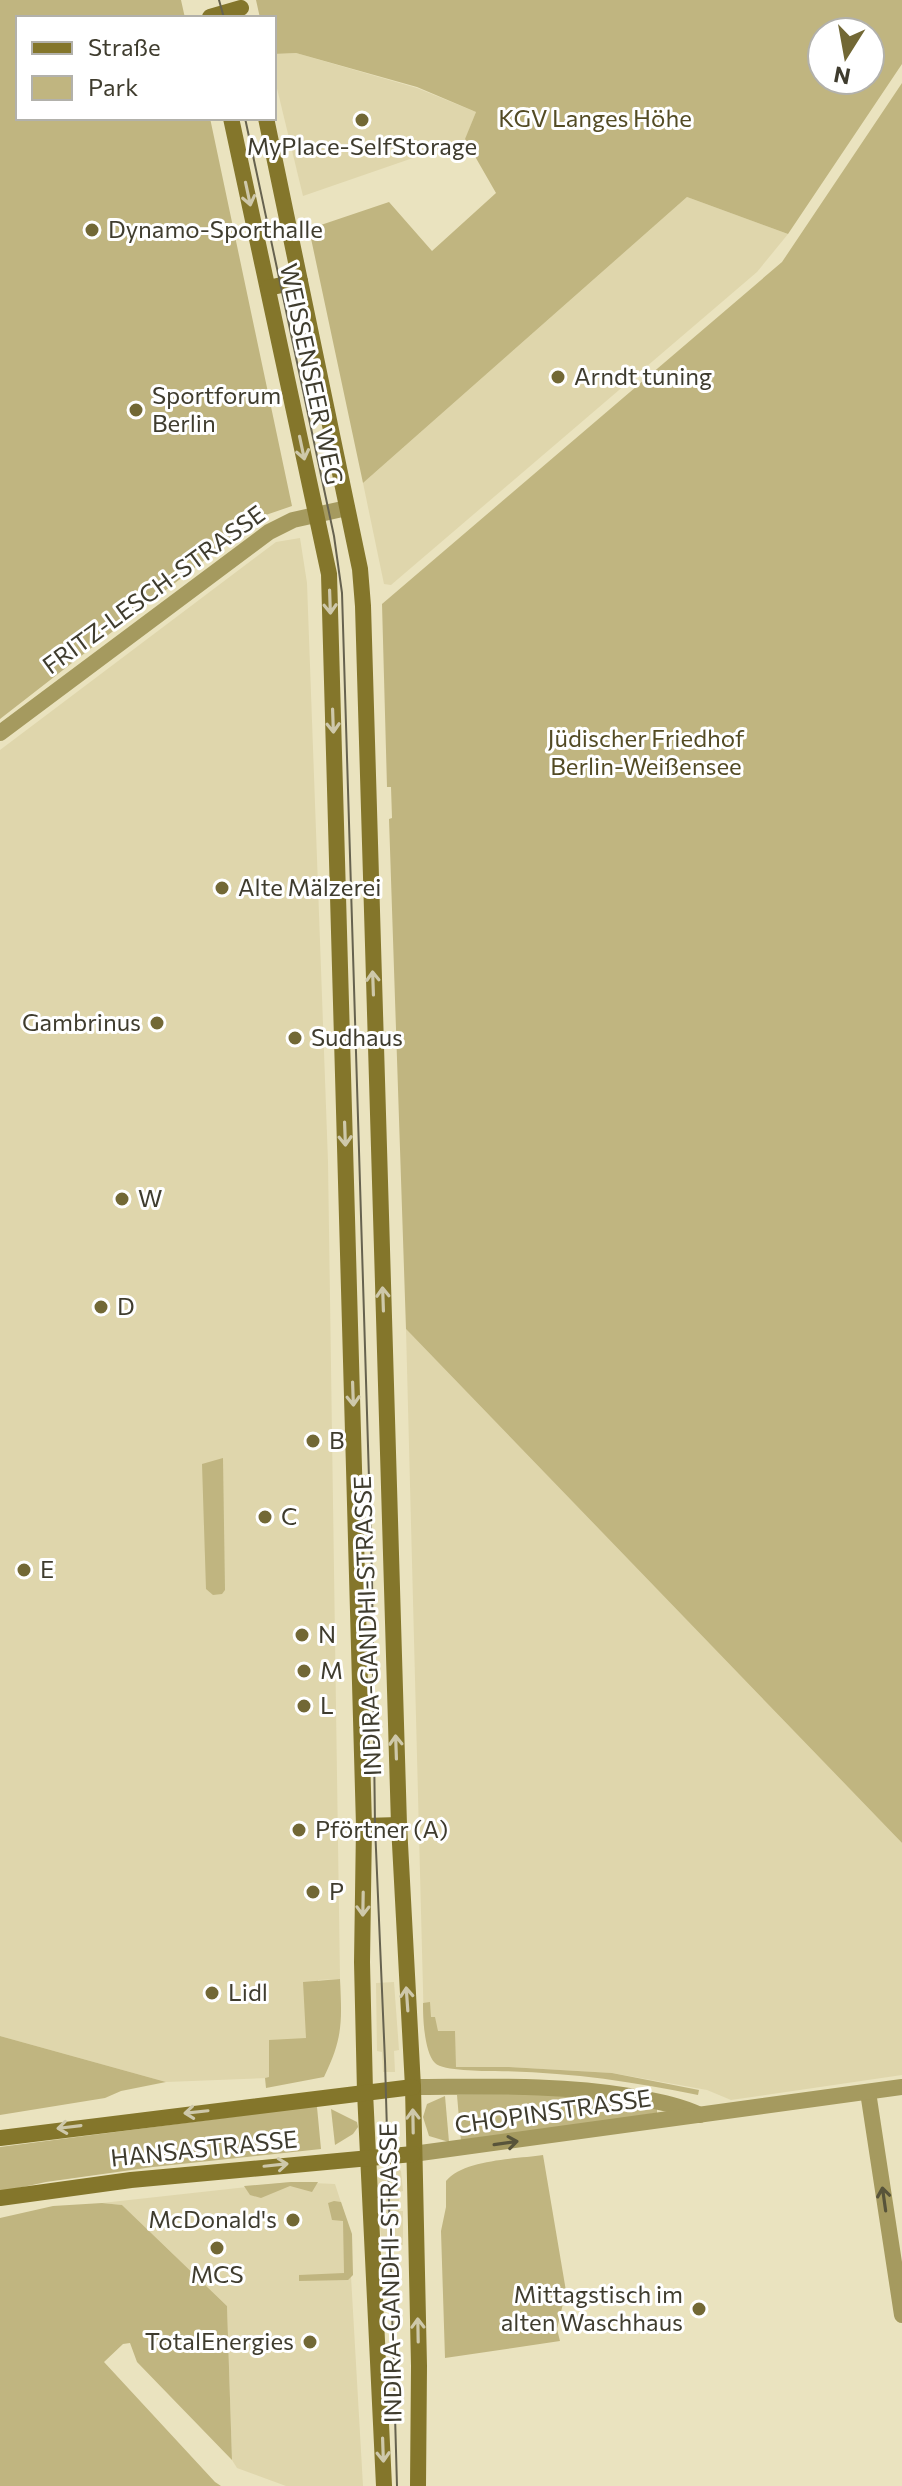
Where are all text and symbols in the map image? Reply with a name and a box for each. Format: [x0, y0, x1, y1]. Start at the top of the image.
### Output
legend [16, 16, 276, 120]
north arrow [806, 16, 886, 96]
text: Straße [88, 32, 161, 61]
text: N [831, 61, 853, 91]
text: Park [88, 72, 138, 101]
park label: KGV Langes Höhe [498, 103, 692, 132]
marker: MyPlace-SelfStorage [353, 111, 371, 129]
place label: MyPlace-SelfStorage [247, 131, 477, 160]
one-way arrow [241, 181, 256, 206]
place label: Dynamo-Sporthalle [108, 214, 323, 243]
marker: Dynamo-Sporthalle [83, 221, 101, 239]
street label: WEISSENSEER WEG [275, 260, 350, 487]
place label: Arndt tuning [574, 361, 712, 390]
marker: Arndt tuning [549, 368, 567, 386]
place label: Sportforum Berlin [152, 380, 281, 437]
marker: Sportforum Berlin [127, 401, 145, 419]
one-way arrow [295, 435, 310, 461]
street label: FRITZ-LESCH-STRASSE [36, 498, 270, 679]
one-way arrow [322, 588, 337, 615]
one-way arrow [326, 707, 341, 734]
park label: Jüdischer Friedhof Berlin-Weißensee [548, 723, 745, 780]
place label: Alte Mälzerei [238, 872, 381, 901]
marker: Alte Mälzerei [213, 879, 231, 897]
one-way arrow [366, 970, 381, 997]
place label: Gambrinus [22, 1007, 141, 1036]
marker: Gambrinus [148, 1014, 166, 1032]
place label: Sudhaus [311, 1022, 403, 1051]
marker: Sudhaus [286, 1029, 304, 1047]
one-way arrow [337, 1120, 352, 1147]
place label: W [138, 1183, 162, 1212]
marker: W [113, 1190, 131, 1208]
one-way arrow [375, 1286, 390, 1313]
place label: D [117, 1291, 135, 1320]
marker: D [92, 1298, 110, 1316]
one-way arrow [345, 1380, 360, 1407]
place label: B [329, 1425, 345, 1454]
marker: B [304, 1432, 322, 1450]
street label: INDIRA-GANDHI-STRASSE [347, 1475, 386, 1777]
place label: C [281, 1501, 297, 1530]
marker: C [256, 1508, 274, 1526]
place label: E [40, 1554, 54, 1583]
marker: E [15, 1561, 33, 1579]
place label: N [318, 1619, 336, 1648]
marker: N [293, 1626, 311, 1644]
place label: M [320, 1655, 343, 1684]
marker: M [295, 1662, 313, 1680]
place label: L [320, 1690, 334, 1719]
marker: L [295, 1697, 313, 1715]
one-way arrow [389, 1734, 404, 1761]
place label: Pförtner (A) [315, 1814, 448, 1843]
marker: Pförtner (A) [290, 1821, 308, 1839]
place label: P [329, 1876, 344, 1905]
marker: P [304, 1883, 322, 1901]
one-way arrow [355, 1890, 371, 1917]
place label: Lidl [228, 1977, 268, 2006]
marker: Lidl [203, 1984, 221, 2002]
one-way arrow [399, 1986, 414, 2013]
street label: CHOPINSTRASSE [453, 2082, 653, 2139]
one-way arrow [183, 2105, 210, 2120]
one-way arrow [405, 2108, 421, 2135]
one-way arrow [56, 2120, 83, 2135]
street label: HANSASTRASSE [109, 2123, 299, 2172]
street label: INDIRA-GANDHI-STRASSE [372, 2123, 407, 2423]
one-way arrow [492, 2135, 519, 2150]
one-way arrow [262, 2158, 289, 2173]
one-way arrow [876, 2187, 891, 2213]
place label: McDonald's [148, 2204, 277, 2233]
marker: McDonald's [284, 2211, 302, 2229]
marker: MCS [208, 2239, 226, 2257]
place label: MCS [190, 2259, 244, 2288]
place label: Mittagstisch im alten Waschhaus [501, 2279, 683, 2336]
marker: Mittagstisch im alten Waschhaus [690, 2300, 708, 2318]
one-way arrow [411, 2317, 426, 2344]
place label: TotalEnergies [145, 2326, 294, 2355]
marker: TotalEnergies [301, 2333, 319, 2351]
one-way arrow [375, 2436, 390, 2463]

